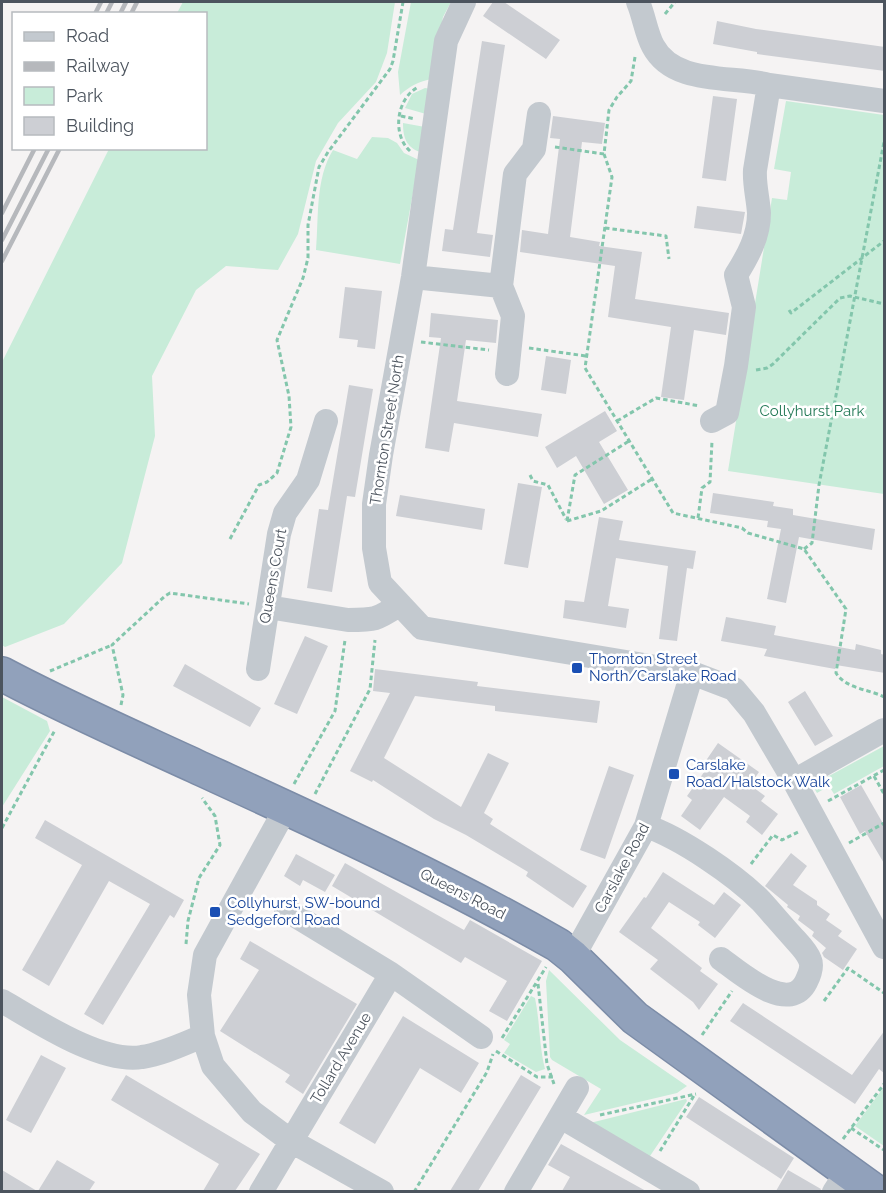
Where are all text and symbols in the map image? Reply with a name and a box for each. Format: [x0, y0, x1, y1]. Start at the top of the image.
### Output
legend [12, 12, 207, 150]
text: Road [66, 25, 109, 46]
text: Railway [66, 55, 130, 76]
text: Park [66, 85, 103, 106]
text: Building [66, 115, 134, 136]
street label: Thornton Street North [366, 354, 408, 506]
park label: Collyhurst Park [760, 402, 865, 420]
street label: Queens Court [256, 527, 290, 625]
place label: Thornton Street North/Carslake Road [589, 650, 737, 685]
marker: Thornton Street North/Carslake Road [570, 661, 584, 675]
place label: Carslake Road/Halstock Walk [686, 756, 830, 791]
marker: Carslake Road/Halstock Walk [667, 767, 681, 781]
street label: Carslake Road [591, 820, 653, 916]
street label: Queens Road [417, 865, 509, 923]
place label: Collyhurst, SW-bound Sedgeford Road [227, 894, 380, 929]
marker: Collyhurst, SW-bound Sedgeford Road [208, 905, 222, 919]
street label: Tollard Avenue [307, 1009, 375, 1107]

